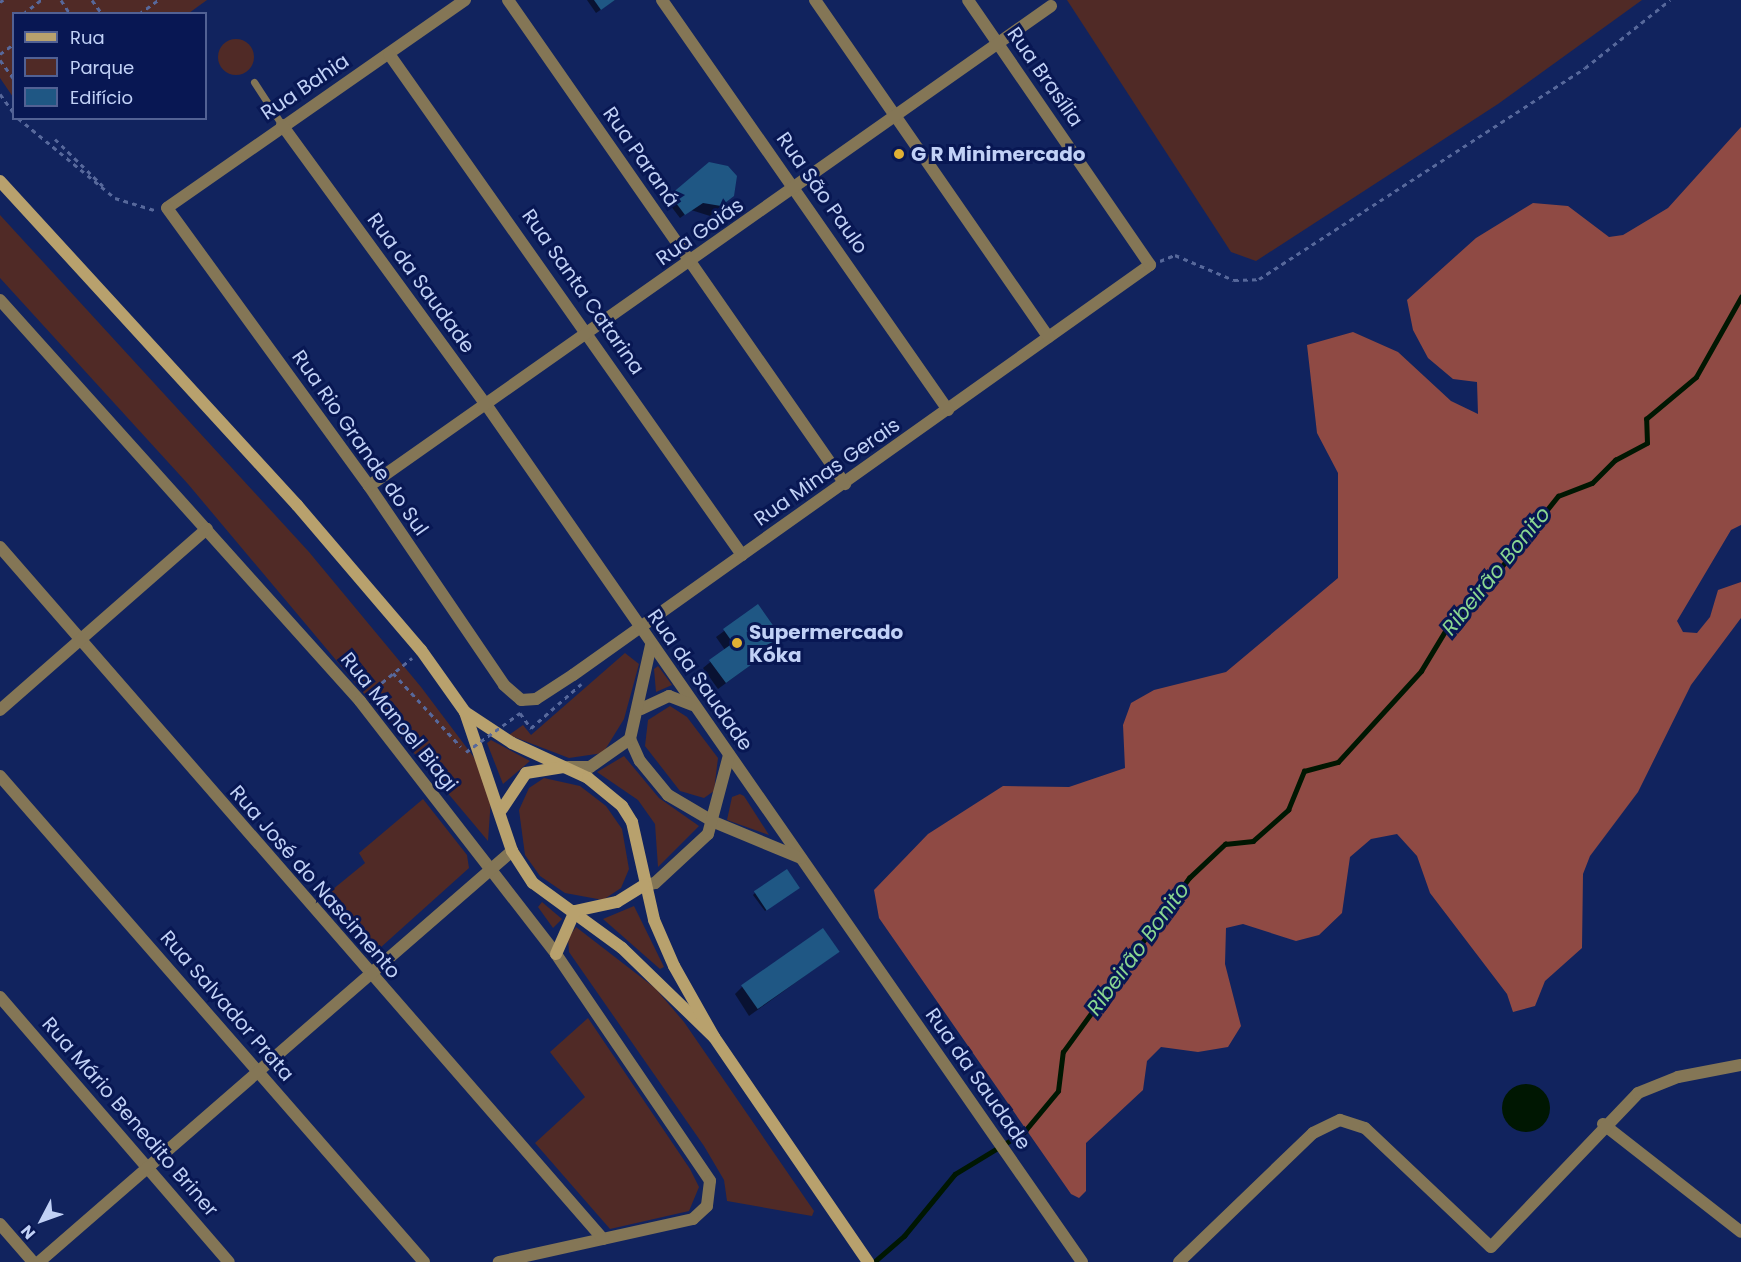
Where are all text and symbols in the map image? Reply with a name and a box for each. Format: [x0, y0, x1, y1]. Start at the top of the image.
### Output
legend [12, 12, 207, 120]
street label: Rua Brasília [1002, 23, 1088, 131]
text: Rua [70, 25, 105, 50]
street label: Rua Bahia [256, 49, 354, 125]
text: Parque [70, 55, 134, 80]
text: Edifício [70, 85, 133, 110]
street label: Rua Paraná [598, 103, 684, 211]
street label: Rua São Paulo [771, 128, 873, 258]
place label: G R Minimercado [911, 142, 1085, 166]
marker: G R Minimercado [892, 147, 906, 161]
street label: Rua Goiás [652, 193, 748, 271]
street label: Rua Santa Catarina [517, 205, 649, 379]
street label: Rua da Saudade [362, 208, 480, 358]
street label: Rua Rio Grande do Sul [287, 346, 433, 540]
street label: Rua Minas Gerais [750, 413, 904, 531]
water label: Ribeirão Bonito [1436, 502, 1556, 640]
street label: Rua da Saudade [642, 605, 758, 755]
place label: Supermercado Kóka [749, 620, 903, 667]
marker: Supermercado Kóka [730, 636, 744, 650]
street label: Rua Manoel Biagi [336, 648, 462, 796]
street label: Rua José do Nascimento [225, 781, 405, 983]
water label: Ribeirão Bonito [1081, 878, 1195, 1020]
street label: Rua Salvador Prata [155, 926, 299, 1086]
street label: Rua da Saudade [920, 1004, 1036, 1154]
street label: Rua Mário Benedito Briner [37, 1012, 223, 1222]
north arrow [12, 1190, 72, 1250]
text: N [15, 1220, 41, 1244]

